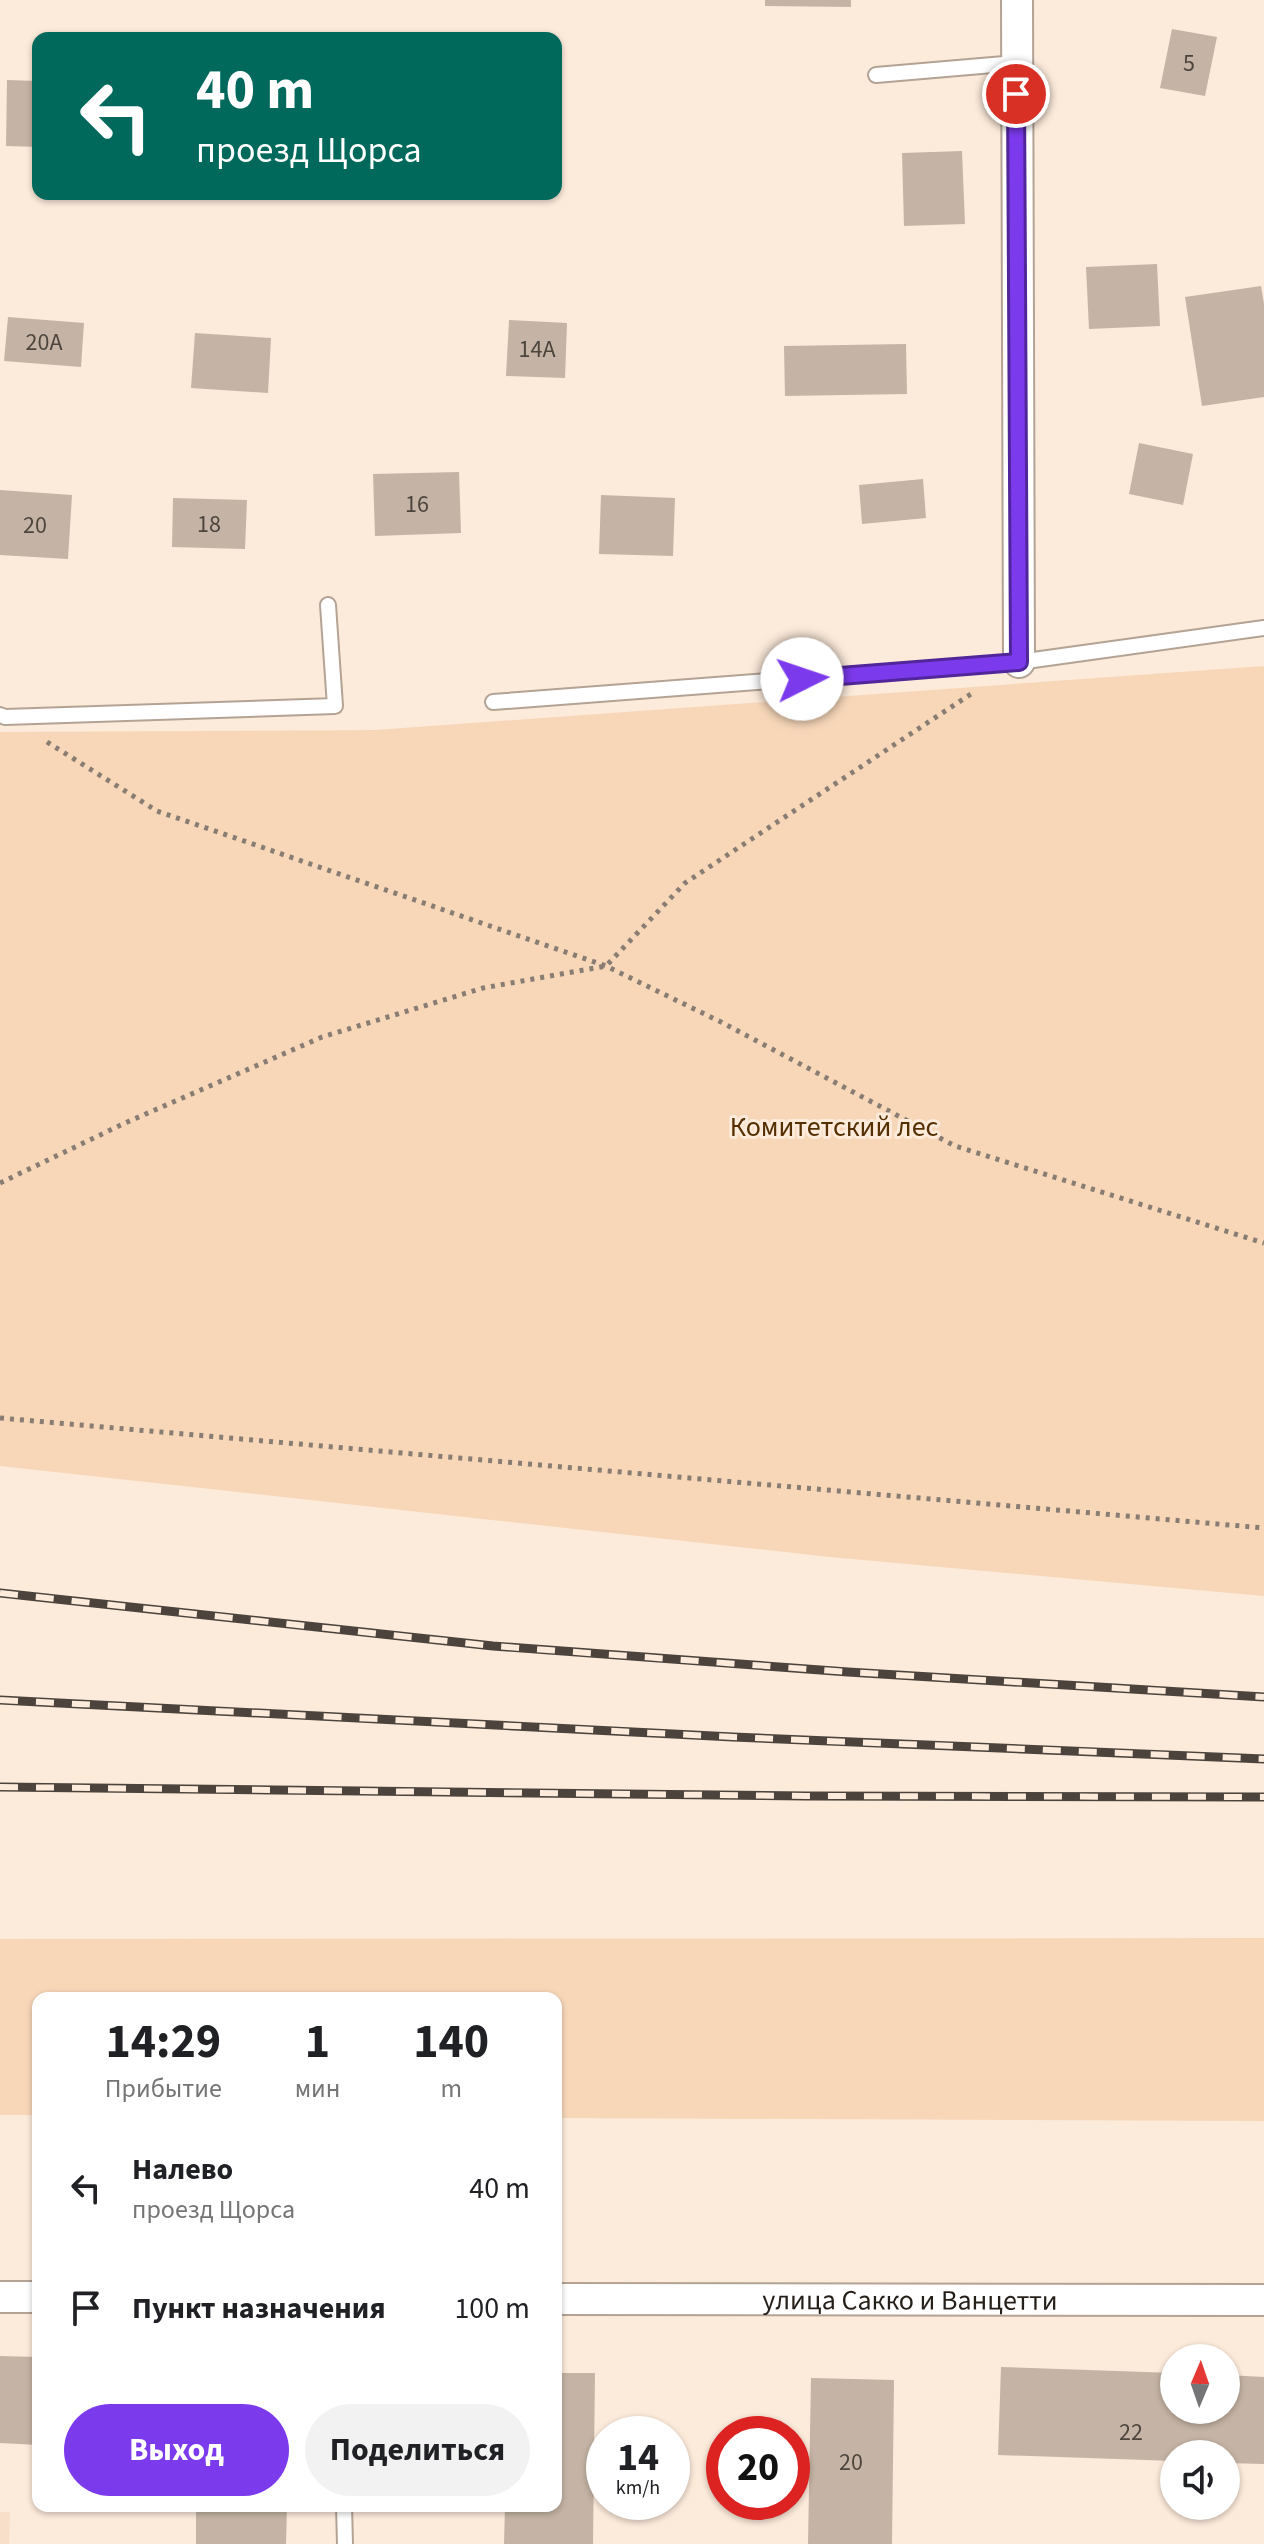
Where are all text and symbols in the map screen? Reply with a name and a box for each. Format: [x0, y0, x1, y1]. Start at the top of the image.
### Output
house number: 5 [1183, 46, 1195, 81]
text: 40 m [196, 51, 314, 130]
pin [982, 60, 1050, 128]
icon: left [64, 64, 168, 168]
icon: arrive [994, 72, 1038, 116]
text: проезд Щорса [196, 125, 422, 176]
house number: 20А [26, 325, 62, 360]
house number: 14А [519, 332, 555, 367]
house number: 16 [405, 487, 429, 522]
house number: 18 [197, 507, 221, 542]
house number: 20 [23, 508, 47, 543]
position arrow [760, 637, 844, 721]
park label: Комитетский лес [730, 1107, 939, 1147]
text: 14:29 [105, 2008, 221, 2076]
text: 1 [305, 2008, 330, 2076]
text: 140 [413, 2008, 489, 2076]
text: Прибытие [105, 2070, 222, 2107]
text: мин [295, 2070, 340, 2107]
text: m [440, 2070, 462, 2107]
text: Налево [132, 2148, 233, 2191]
icon: left [64, 2166, 108, 2210]
text: 40 m [469, 2167, 530, 2210]
text: проезд Щорса [132, 2191, 295, 2228]
street label: улица Сакко и Ванцетти [762, 2280, 1058, 2321]
icon: arrive [64, 2286, 108, 2330]
text: Пункт назначения [132, 2287, 386, 2330]
text: 100 m [454, 2287, 530, 2330]
north arrow [1160, 2344, 1240, 2424]
map controls [1160, 2344, 1240, 2520]
button: Выход [64, 2404, 289, 2496]
button: Поделиться [305, 2404, 530, 2496]
house number: 22 [1119, 2415, 1143, 2450]
speed limit sign: 20 [706, 2416, 810, 2520]
text: 14 [617, 2429, 659, 2486]
button: sound [1160, 2440, 1240, 2520]
house number: 20 [839, 2445, 863, 2480]
text: km/h [616, 2474, 660, 2502]

